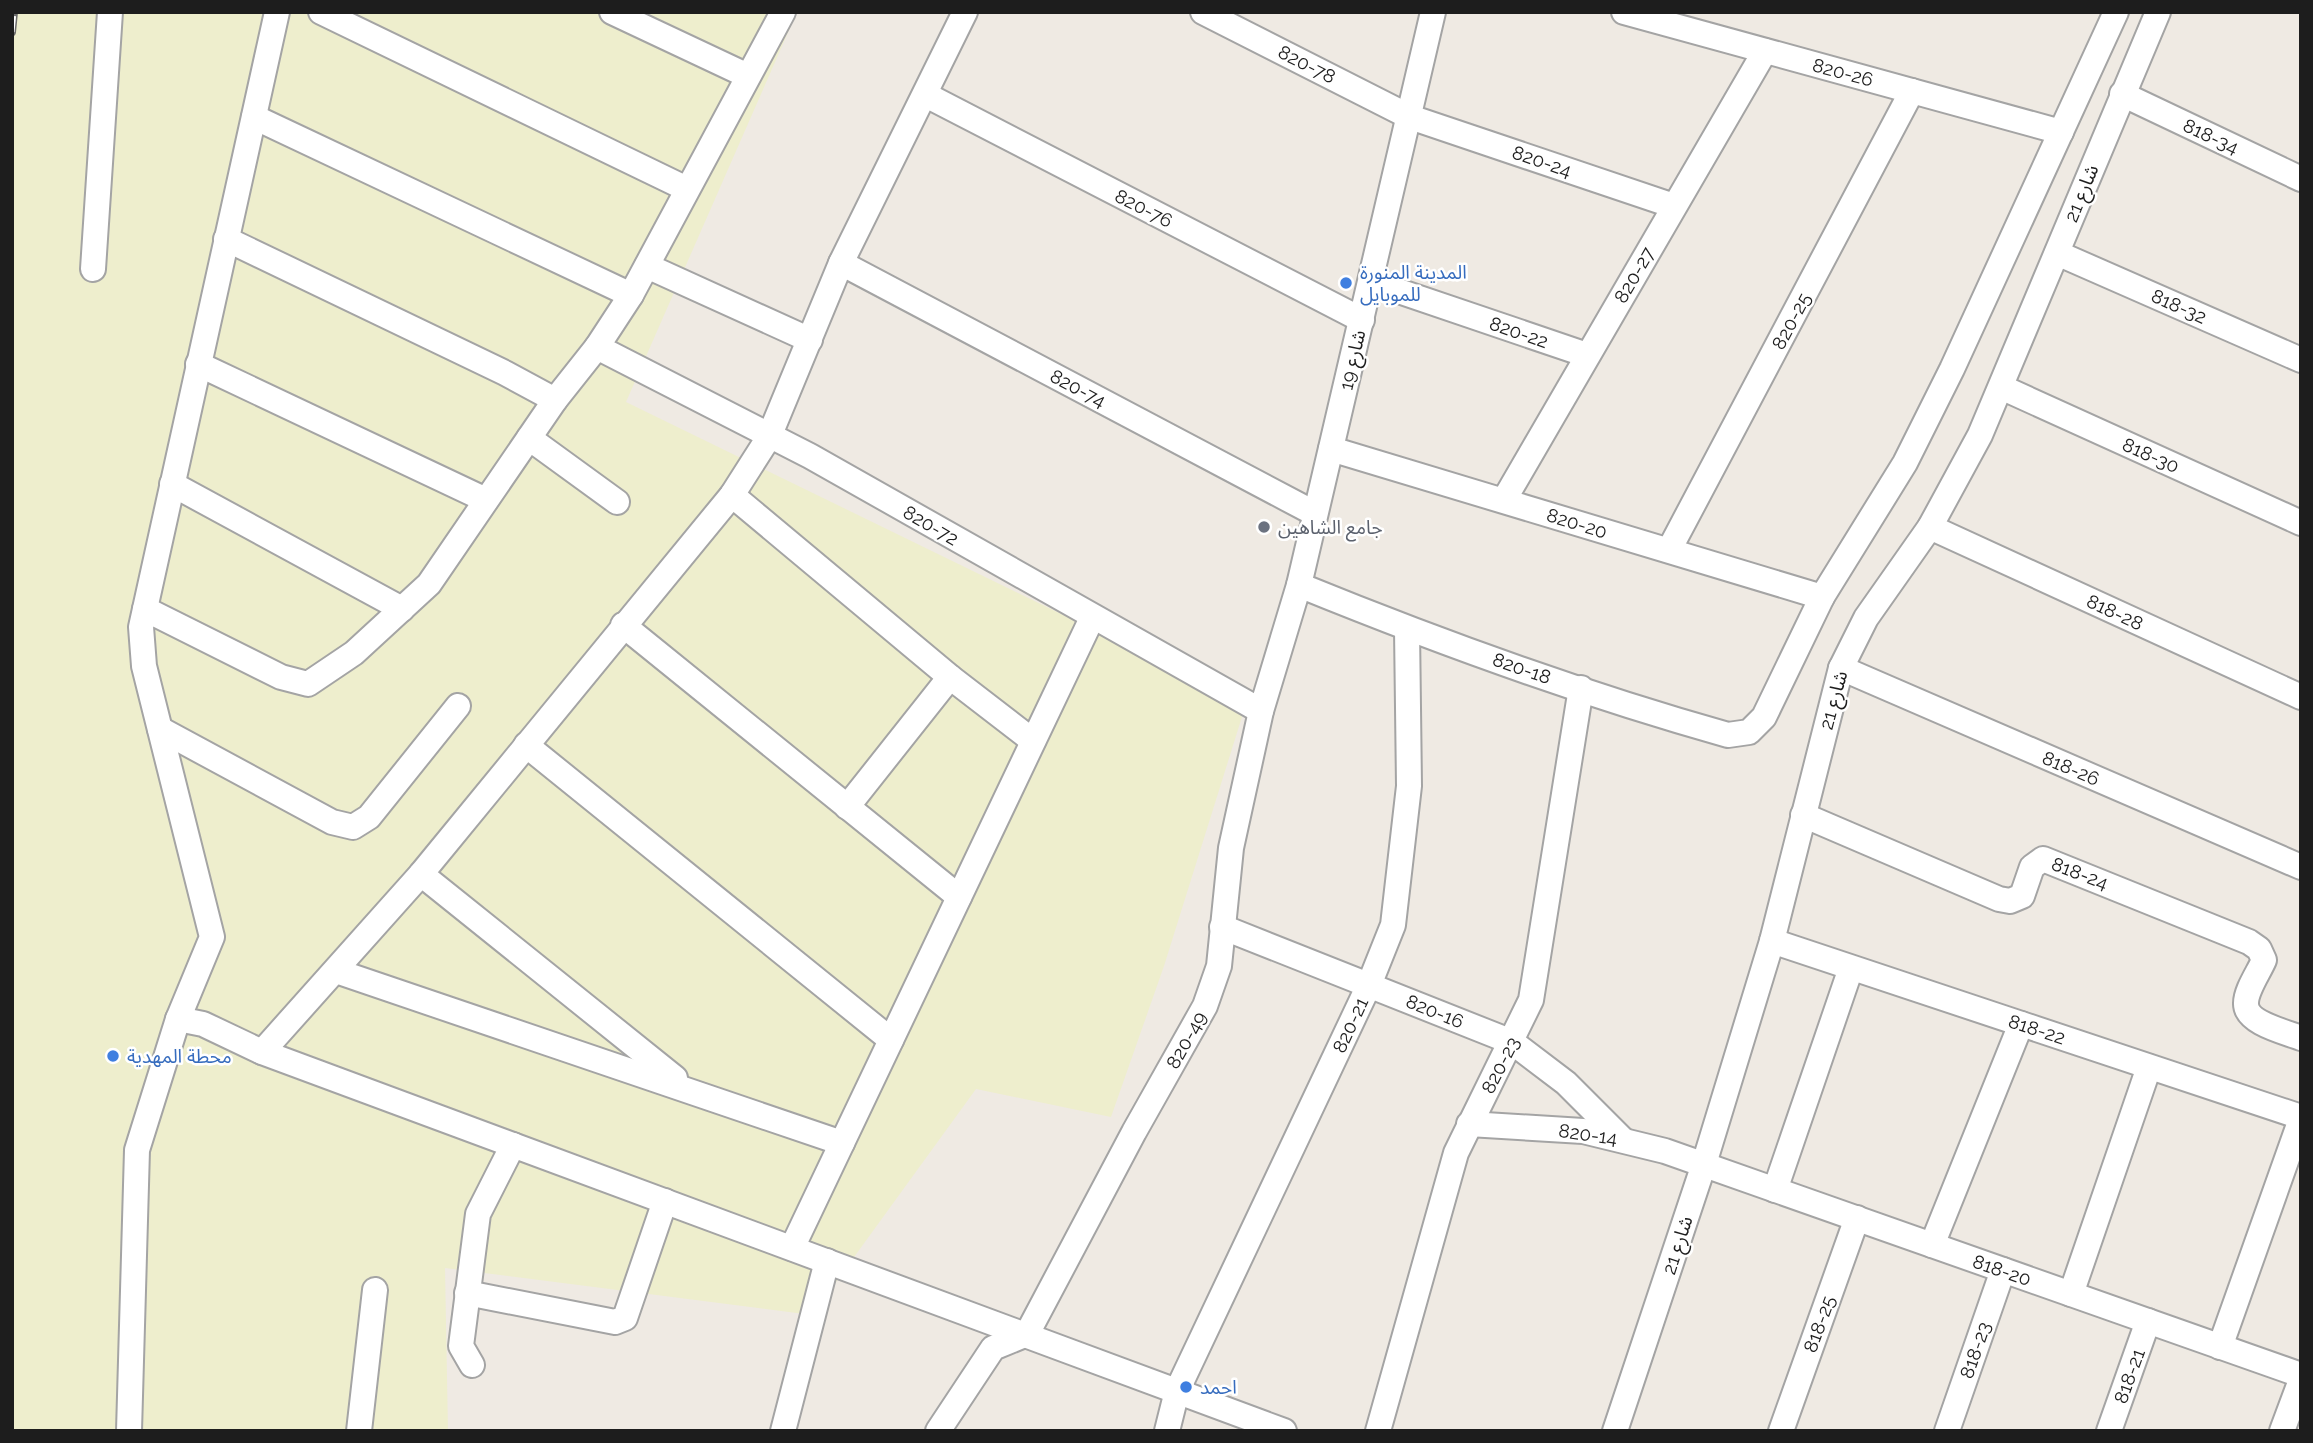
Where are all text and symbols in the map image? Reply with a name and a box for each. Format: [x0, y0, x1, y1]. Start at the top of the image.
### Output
street label: 820-78 [1275, 40, 1339, 88]
street label: 820-26 [1810, 53, 1876, 91]
street label: 818-34 [2180, 114, 2242, 158]
street label: 820-24 [1510, 141, 1574, 181]
street label: شارع 21 [2060, 161, 2105, 226]
street label: 820-76 [1112, 184, 1176, 232]
street label: 820-27 [1609, 243, 1659, 307]
place label: المدينة المنورة للموبايل [1360, 261, 1467, 306]
marker: المدينة المنورة للموبايل [1338, 275, 1354, 291]
street label: 818-32 [2148, 284, 2210, 328]
street label: 820-25 [1767, 289, 1815, 353]
street label: 820-22 [1487, 312, 1551, 352]
street label: شارع 19 [1334, 328, 1373, 393]
street label: 820-74 [1046, 364, 1110, 412]
street label: 818-30 [2119, 433, 2183, 477]
street label: 820-72 [899, 500, 963, 550]
street label: 820-20 [1544, 503, 1610, 543]
place label: جامع الشاهين [1278, 516, 1383, 542]
marker: جامع الشاهين [1256, 519, 1272, 535]
street label: 818-28 [2083, 589, 2147, 635]
street label: 820-18 [1490, 648, 1554, 688]
street label: شارع 21 [1815, 668, 1854, 733]
street label: 818-26 [2039, 746, 2103, 790]
street label: 818-24 [2049, 852, 2111, 894]
street label: 820-16 [1403, 990, 1467, 1032]
street label: 820-21 [1328, 994, 1372, 1056]
street label: 820-49 [1161, 1007, 1211, 1073]
street label: 818-22 [2006, 1010, 2068, 1048]
street label: 820-23 [1476, 1033, 1524, 1097]
place label: محطة المهدية [127, 1045, 232, 1067]
marker: محطة المهدية [105, 1048, 121, 1064]
street label: 820-14 [1557, 1119, 1619, 1149]
street label: شارع 21 [1657, 1213, 1700, 1278]
street label: 818-20 [1970, 1250, 2034, 1290]
street label: 818-25 [1799, 1293, 1839, 1355]
street label: 818-23 [1955, 1319, 1995, 1381]
street label: 818-21 [2109, 1346, 2149, 1406]
place label: احمد [1200, 1376, 1237, 1398]
marker: احمد [1178, 1379, 1194, 1395]

